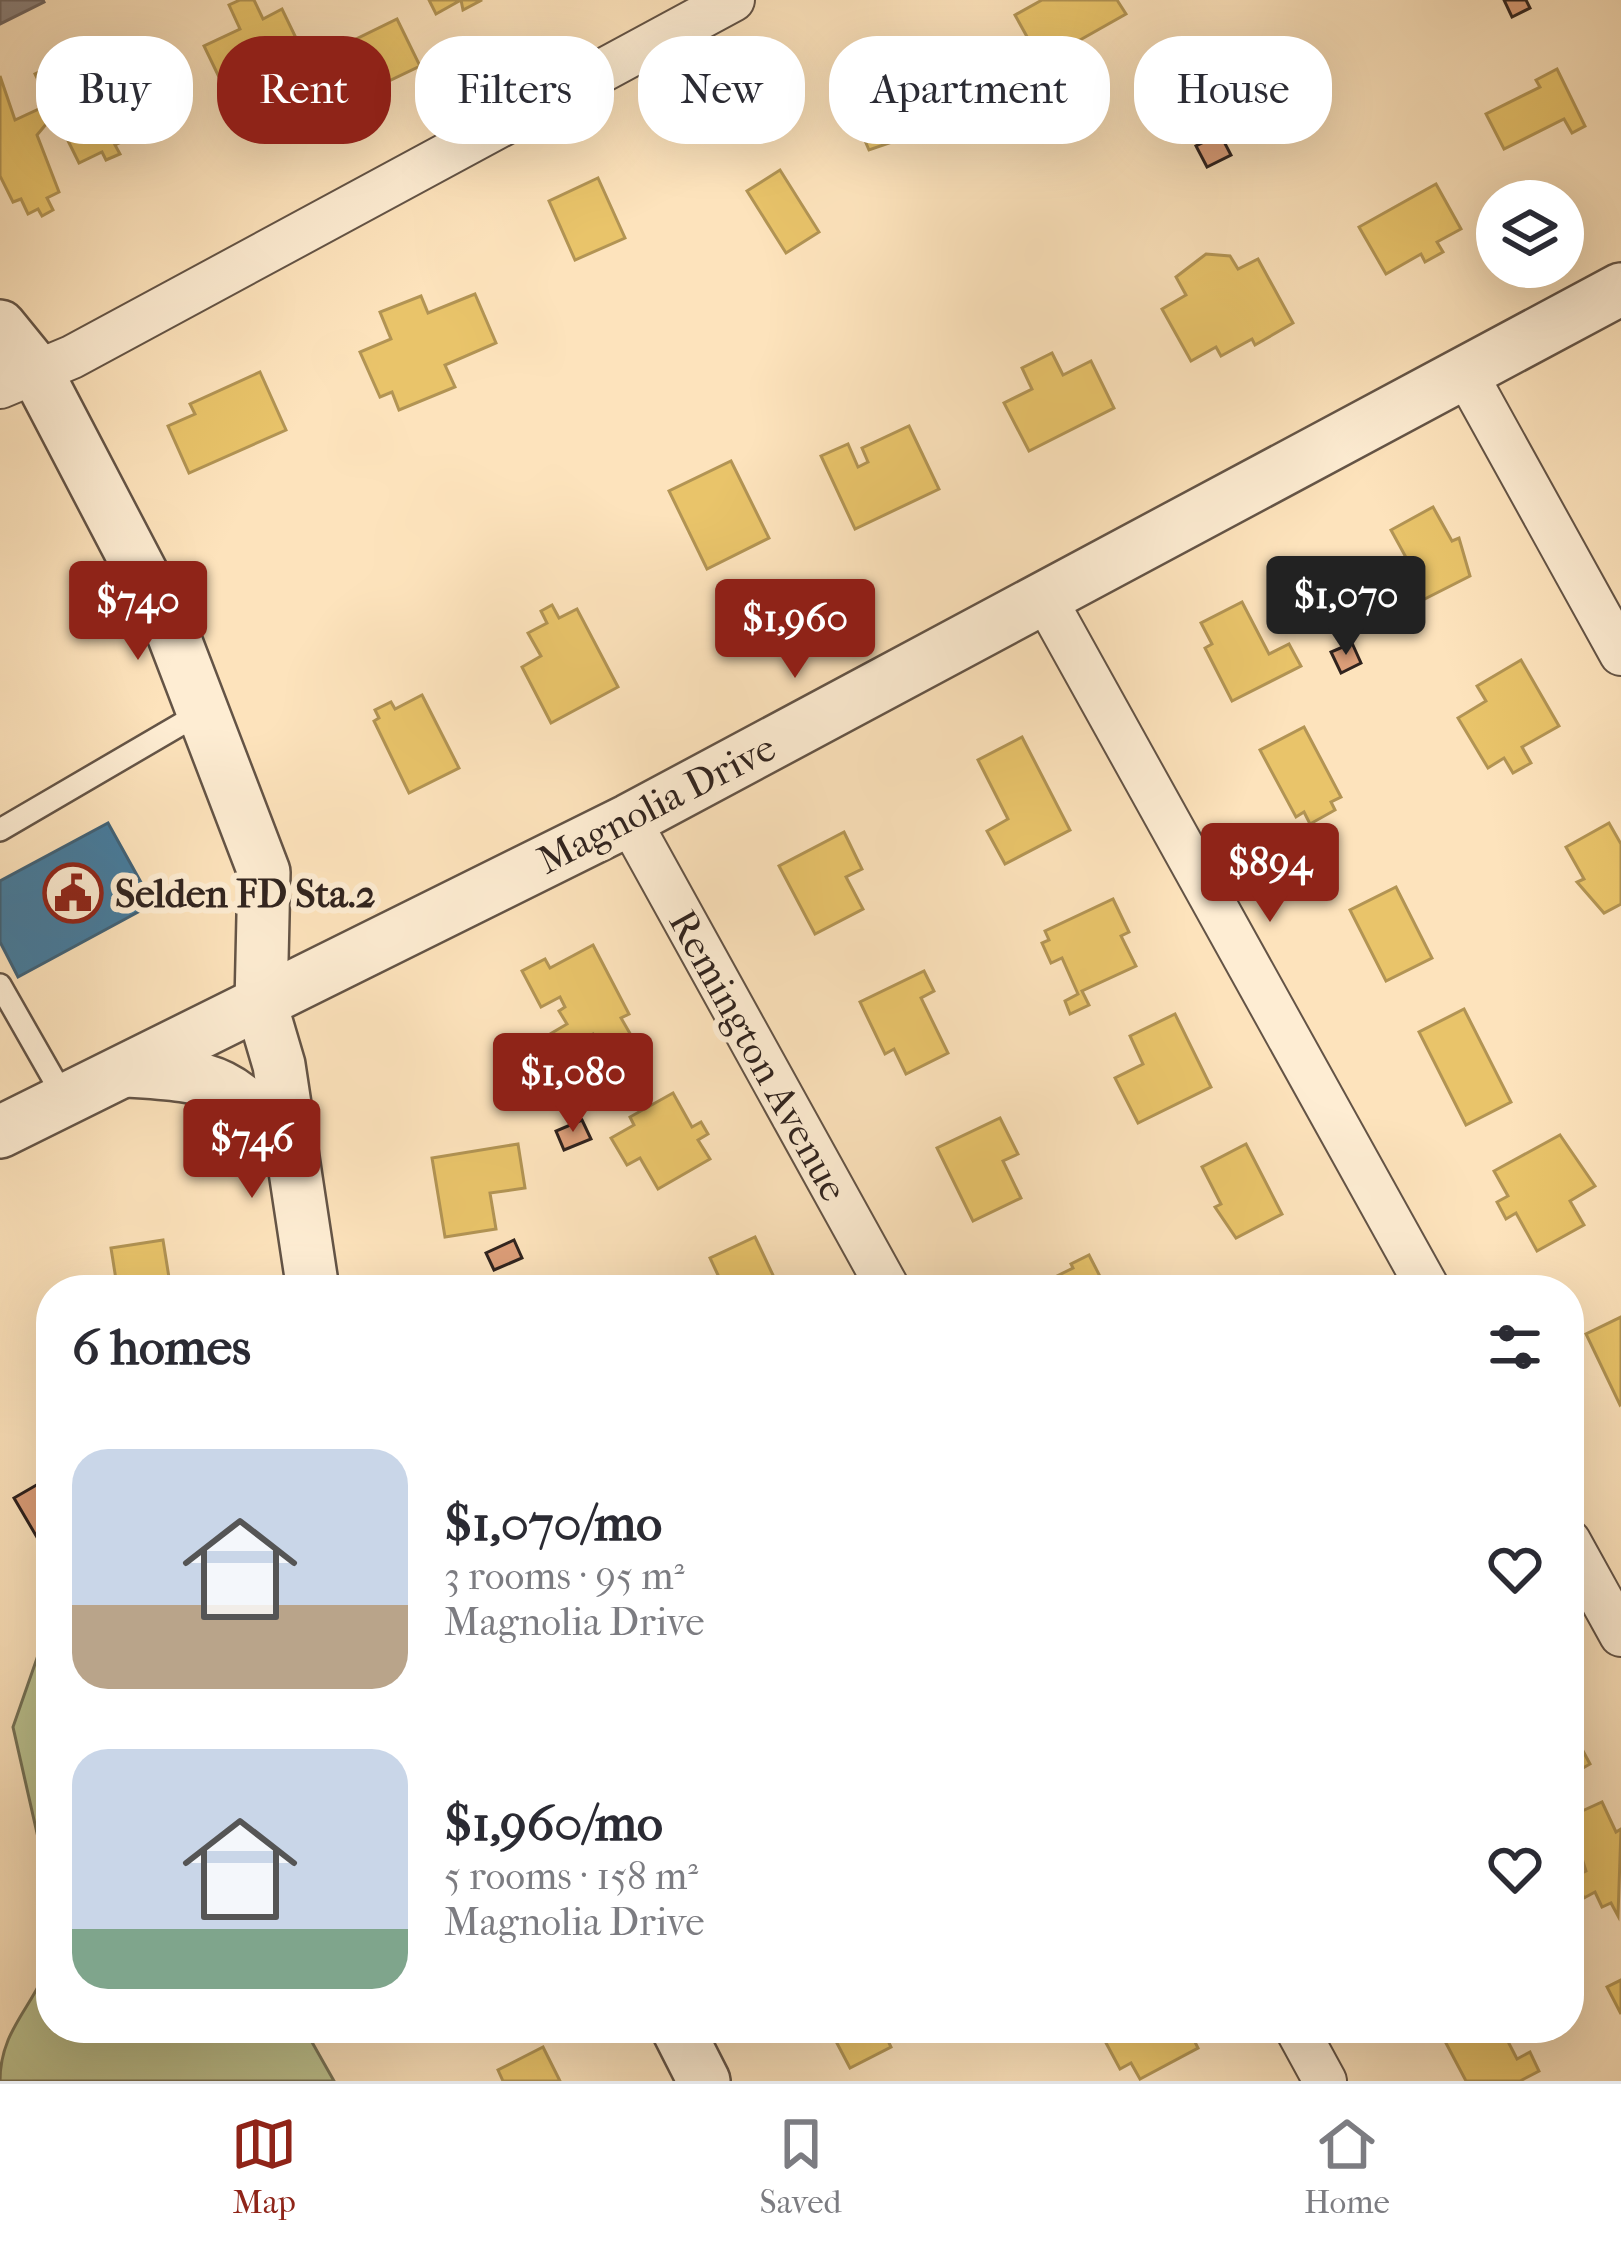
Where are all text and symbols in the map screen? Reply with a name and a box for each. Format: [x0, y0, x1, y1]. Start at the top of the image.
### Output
chip: Buy [36, 36, 193, 144]
chip: Rent [217, 36, 391, 144]
chip: Filters [415, 36, 614, 144]
chip: New [638, 36, 805, 144]
chip: Apartment [829, 36, 1110, 144]
chip: House [1134, 36, 1332, 144]
map controls [1476, 180, 1584, 288]
button: layers [1476, 180, 1584, 288]
pin: $1,070 [1248, 556, 1444, 658]
pin: $740 [67, 561, 209, 663]
text: $1,070 [1293, 572, 1399, 618]
text: $740 [96, 577, 180, 623]
pin: $1,960 [697, 579, 893, 681]
text: $1,960 [742, 595, 848, 641]
street label: Magnolia Drive [530, 724, 783, 884]
pin: $894 [1199, 823, 1341, 925]
text: $894 [1228, 839, 1312, 885]
public building icon: Selden FD Sta.2 [42, 862, 104, 924]
place label: Selden FD Sta.2 [115, 871, 376, 917]
street label: Remington Avenue [659, 902, 857, 1209]
pin: $1,080 [475, 1033, 671, 1135]
text: $1,080 [520, 1049, 626, 1095]
pin: $746 [181, 1099, 323, 1201]
text: $746 [210, 1115, 294, 1161]
icon: filters [1482, 1314, 1548, 1380]
text: 6 homes [72, 1317, 251, 1377]
text: $1,070/mo [444, 1493, 662, 1553]
icon: home [168, 1497, 312, 1641]
icon: heart [1482, 1536, 1548, 1602]
text: 3 rooms · 95 m² [444, 1553, 685, 1599]
text: Magnolia Drive [444, 1599, 705, 1645]
text: $1,960/mo [444, 1793, 663, 1853]
icon: home [168, 1797, 312, 1941]
icon: heart [1482, 1836, 1548, 1902]
text: 5 rooms · 158 m² [444, 1853, 698, 1899]
text: Magnolia Drive [444, 1899, 705, 1945]
tab: Map [231, 2111, 297, 2222]
tab: Saved [760, 2111, 841, 2222]
tab: Home [1304, 2111, 1390, 2222]

